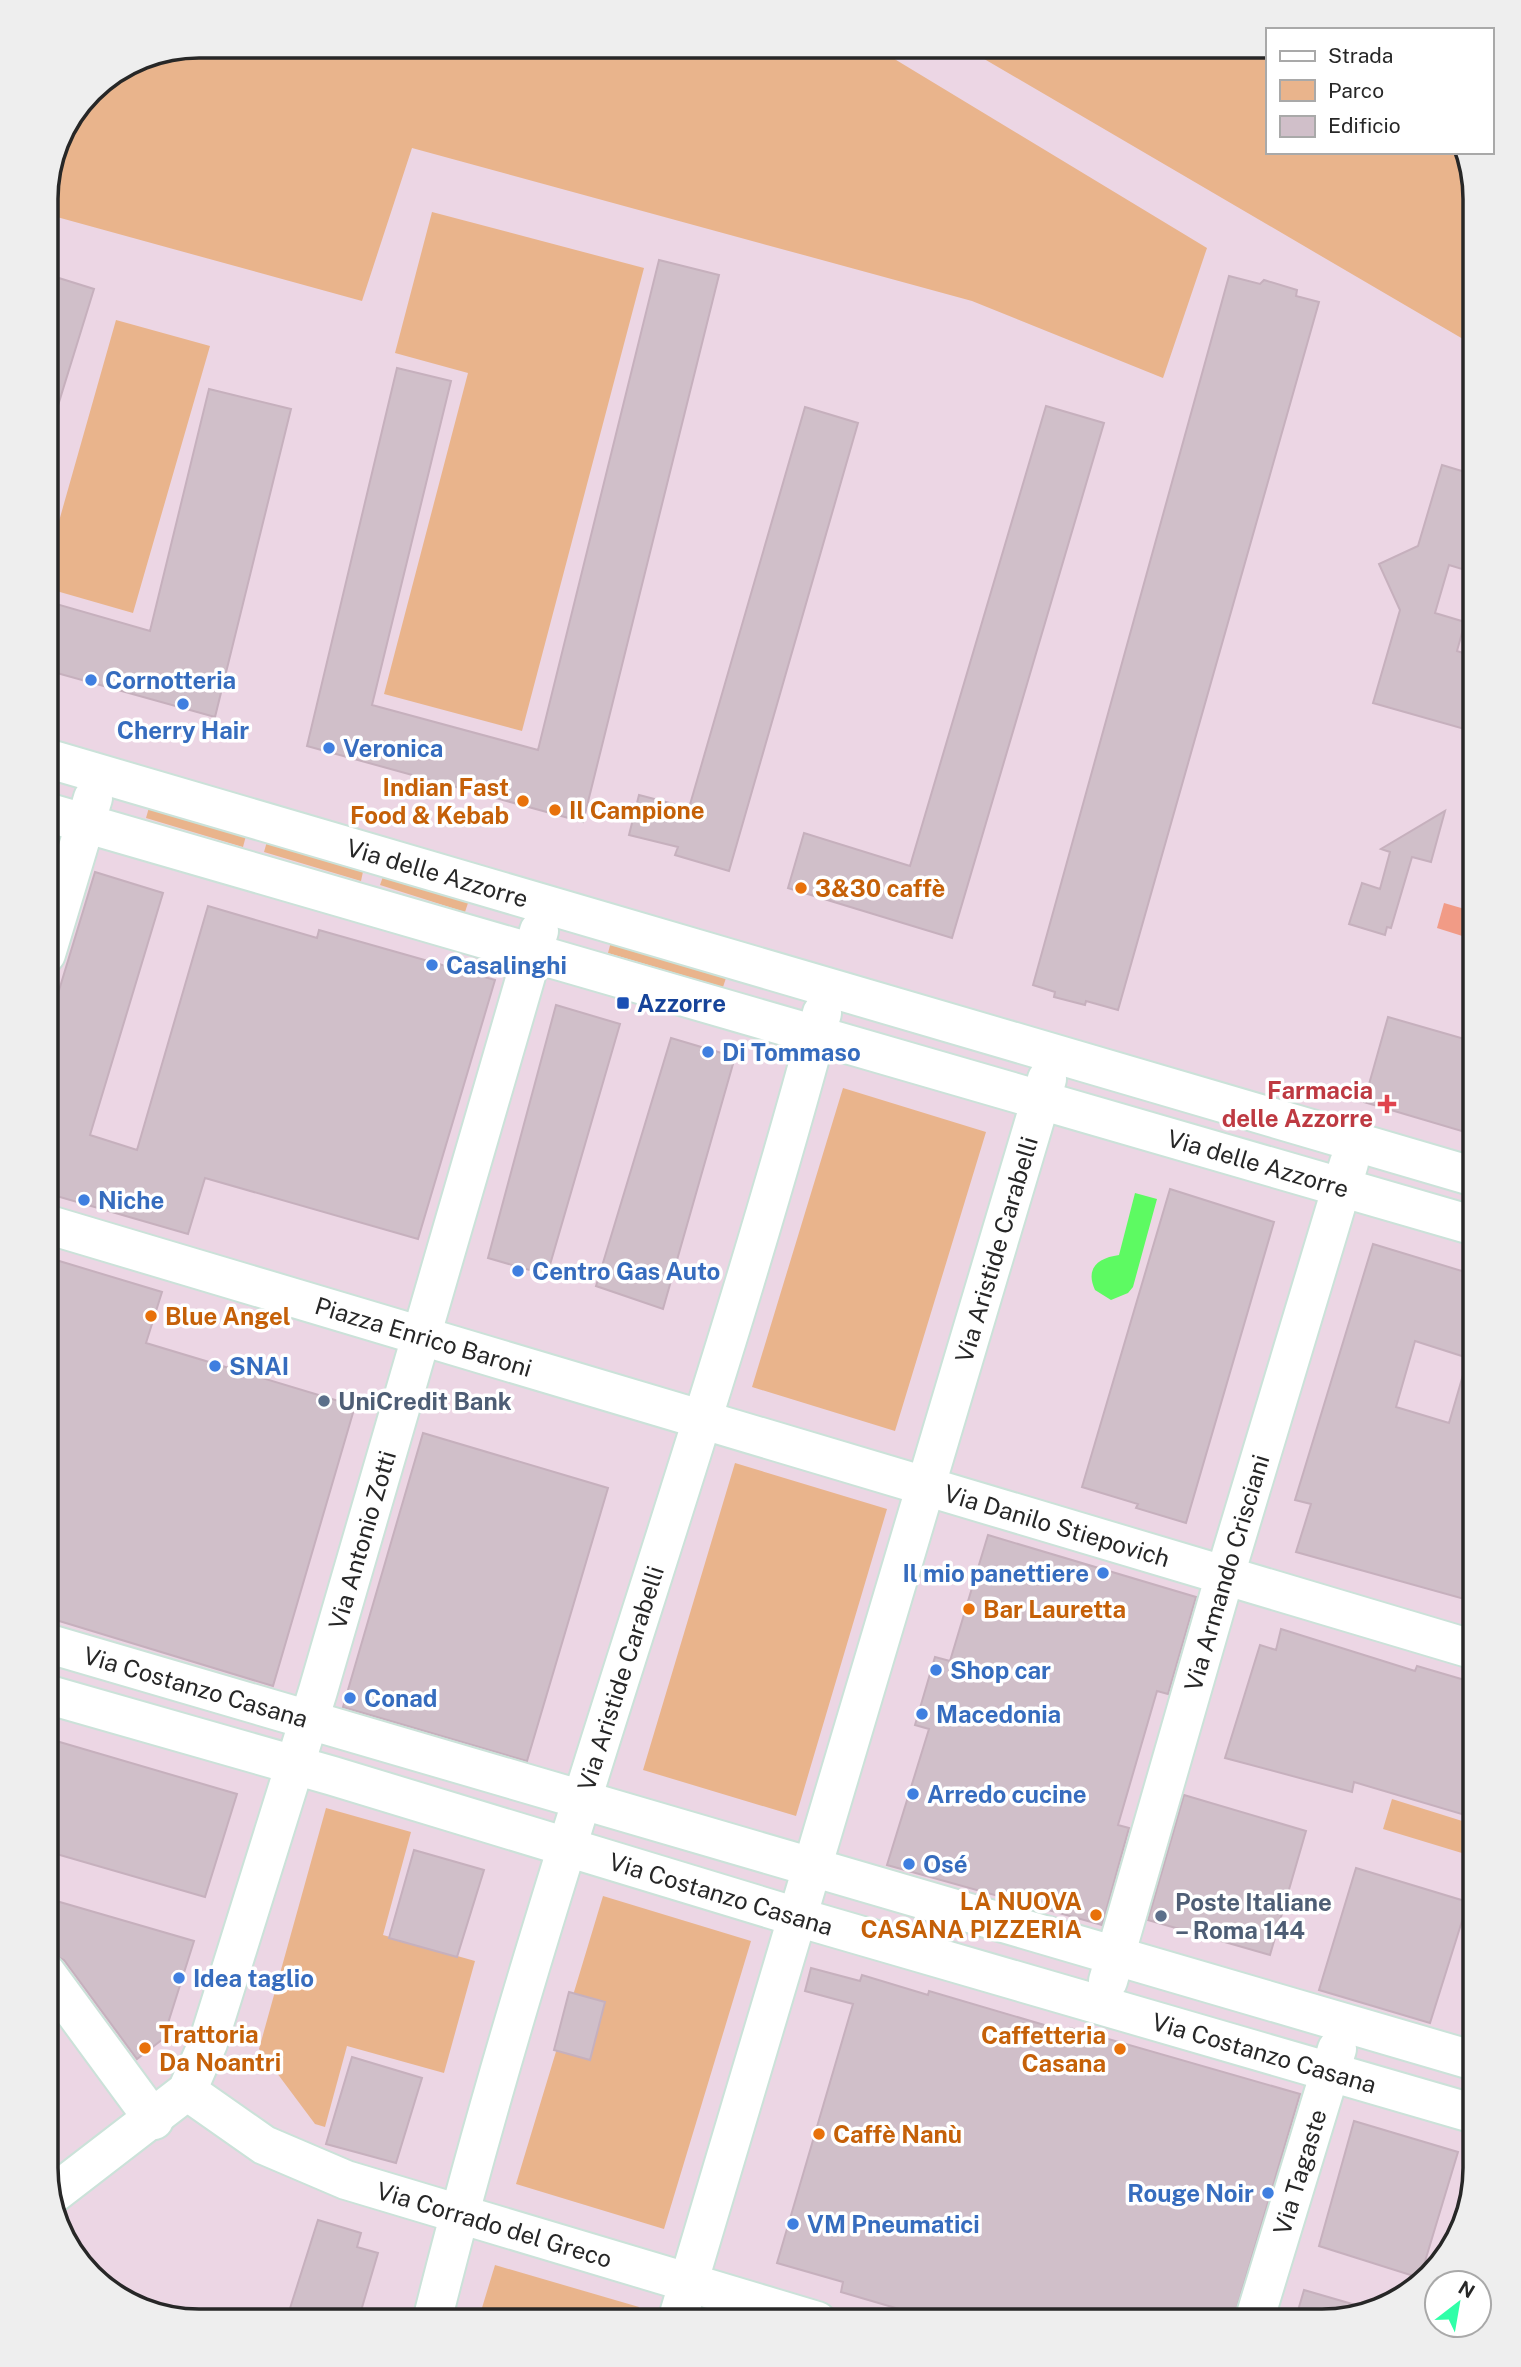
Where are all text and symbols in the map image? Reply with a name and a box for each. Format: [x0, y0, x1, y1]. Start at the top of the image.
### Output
legend [1266, 28, 1493, 154]
text: Strada [1328, 43, 1393, 68]
text: Parco [1328, 78, 1384, 103]
text: Edificio [1328, 113, 1401, 138]
place label: Cornotteria [105, 666, 236, 694]
marker: Cornotteria [83, 672, 99, 688]
marker: Cherry Hair [175, 696, 191, 712]
place label: Cherry Hair [117, 716, 249, 744]
place label: Veronica [343, 734, 443, 762]
marker: Veronica [321, 740, 337, 756]
place label: Indian Fast Food & Kebab [350, 773, 509, 829]
marker: Indian Fast Food & Kebab [515, 793, 531, 809]
place label: Il Campione [569, 796, 705, 824]
marker: Il Campione [547, 802, 563, 818]
street label: Via delle Azzorre [343, 833, 532, 913]
place label: 3&30 caffè [815, 874, 945, 902]
marker: 3&30 caffè [793, 880, 809, 896]
place label: Casalinghi [446, 951, 567, 979]
marker: Casalinghi [424, 957, 440, 973]
place label: Azzorre [637, 989, 726, 1017]
marker: Azzorre [615, 995, 631, 1011]
place label: Di Tommaso [722, 1038, 861, 1066]
marker: Di Tommaso [700, 1044, 716, 1060]
place label: Farmacia delle Azzorre [1222, 1076, 1373, 1132]
marker: Farmacia delle Azzorre [1379, 1096, 1395, 1112]
street label: Via delle Azzorre [1164, 1124, 1352, 1203]
street label: Via Aristide Carabelli [949, 1133, 1043, 1366]
place label: Niche [98, 1186, 164, 1214]
marker: Niche [76, 1192, 92, 1208]
place label: Centro Gas Auto [532, 1257, 720, 1285]
marker: Centro Gas Auto [510, 1263, 526, 1279]
street label: Piazza Enrico Baroni [312, 1291, 535, 1382]
place label: Blue Angel [165, 1302, 291, 1330]
marker: Blue Angel [143, 1308, 159, 1324]
place label: SNAI [229, 1352, 289, 1380]
marker: SNAI [207, 1358, 223, 1374]
place label: UniCredit Bank [338, 1387, 512, 1415]
marker: UniCredit Bank [316, 1393, 332, 1409]
street label: Via Antonio Zotti [323, 1447, 401, 1632]
street label: Via Armando Crisciani [1178, 1451, 1274, 1694]
street label: Via Danilo Stiepovich [941, 1479, 1173, 1572]
place label: Il mio panettiere [902, 1559, 1089, 1587]
street label: Via Aristide Carabelli [572, 1562, 669, 1794]
marker: Il mio panettiere [1095, 1565, 1111, 1581]
place label: Bar Lauretta [983, 1595, 1126, 1623]
marker: Bar Lauretta [961, 1601, 977, 1617]
street label: Via Costanzo Casana [80, 1641, 311, 1733]
place label: Shop car [950, 1656, 1051, 1684]
marker: Shop car [928, 1662, 944, 1678]
place label: Conad [364, 1684, 437, 1712]
marker: Conad [342, 1690, 358, 1706]
place label: Macedonia [936, 1700, 1061, 1728]
marker: Macedonia [914, 1706, 930, 1722]
place label: Arredo cucine [927, 1780, 1087, 1808]
marker: Arredo cucine [905, 1786, 921, 1802]
street label: Via Costanzo Casana [606, 1847, 836, 1941]
place label: Osé [923, 1850, 968, 1878]
marker: Osé [901, 1856, 917, 1872]
place label: LA NUOVA CASANA PIZZERIA [861, 1887, 1082, 1943]
place label: Poste Italiane – Roma 144 [1175, 1888, 1332, 1944]
marker: LA NUOVA CASANA PIZZERIA [1088, 1907, 1104, 1923]
marker: Poste Italiane – Roma 144 [1153, 1908, 1169, 1924]
place label: Idea taglio [193, 1964, 314, 1992]
marker: Idea taglio [171, 1970, 187, 1986]
street label: Via Costanzo Casana [1149, 2007, 1380, 2099]
place label: Trattoria Da Noantri [159, 2020, 281, 2076]
place label: Caffetteria Casana [981, 2021, 1106, 2077]
marker: Trattoria Da Noantri [137, 2040, 153, 2056]
marker: Caffetteria Casana [1112, 2041, 1128, 2057]
street label: Via Tagaste [1267, 2106, 1332, 2238]
place label: Caffè Nanù [833, 2120, 962, 2148]
marker: Caffè Nanù [811, 2126, 827, 2142]
street label: Via Corrado del Greco [373, 2176, 615, 2273]
place label: Rouge Noir [1127, 2179, 1254, 2207]
marker: Rouge Noir [1260, 2185, 1276, 2201]
place label: VM Pneumatici [807, 2210, 980, 2238]
marker: VM Pneumatici [785, 2216, 801, 2232]
north arrow [1423, 2269, 1493, 2339]
text: N [1455, 2276, 1479, 2303]

